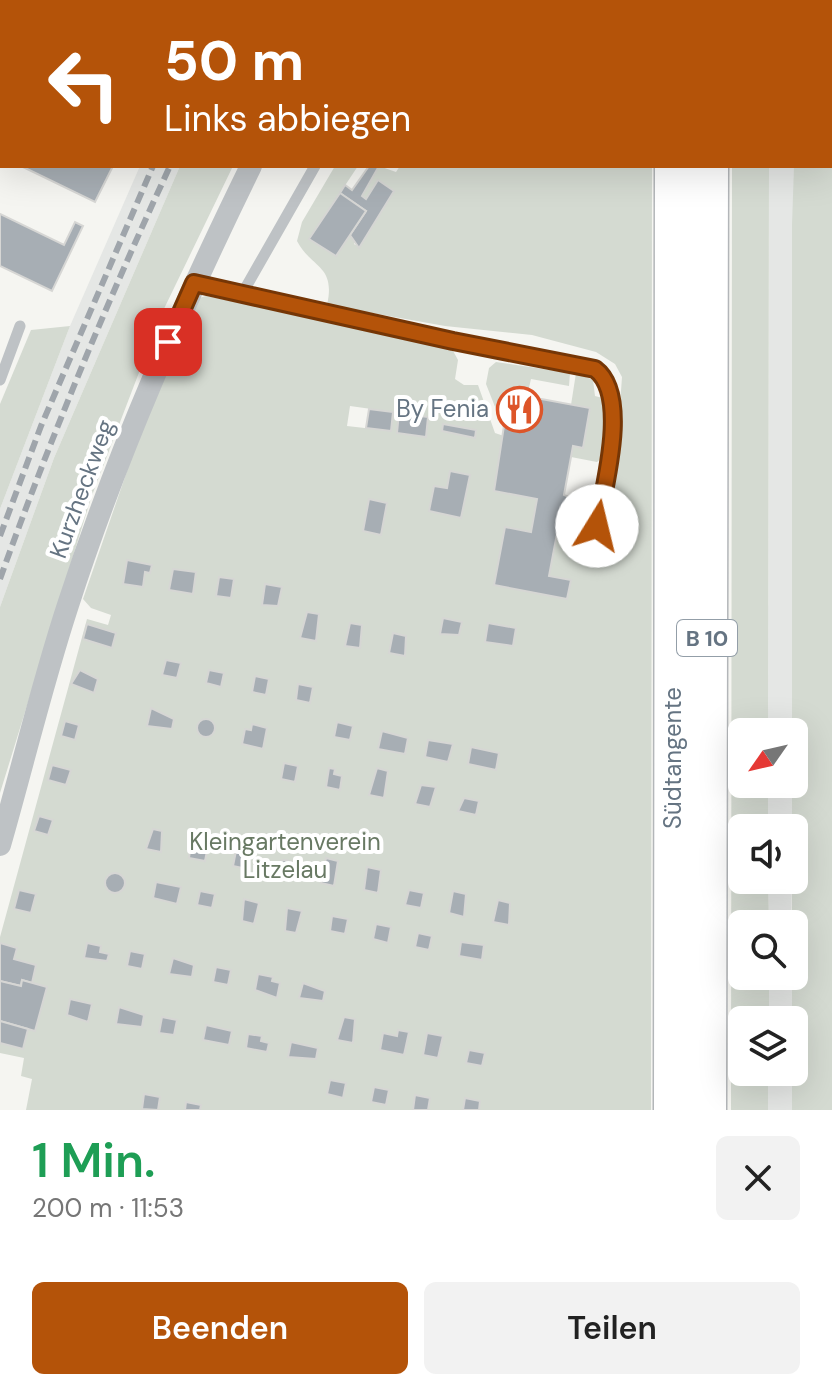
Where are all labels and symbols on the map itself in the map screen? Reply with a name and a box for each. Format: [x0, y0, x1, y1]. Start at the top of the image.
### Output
pin [134, 308, 202, 376]
restaurant icon: By Fenia [496, 385, 544, 433]
place label: By Fenia [396, 393, 489, 424]
street label: Kurzheckweg [42, 415, 121, 562]
position arrow [555, 484, 639, 568]
road number: B 10 [677, 620, 737, 656]
street label: Südtangente [657, 687, 688, 829]
north arrow [728, 718, 808, 798]
park label: Kleingartenverein Litzelau [189, 826, 381, 885]

